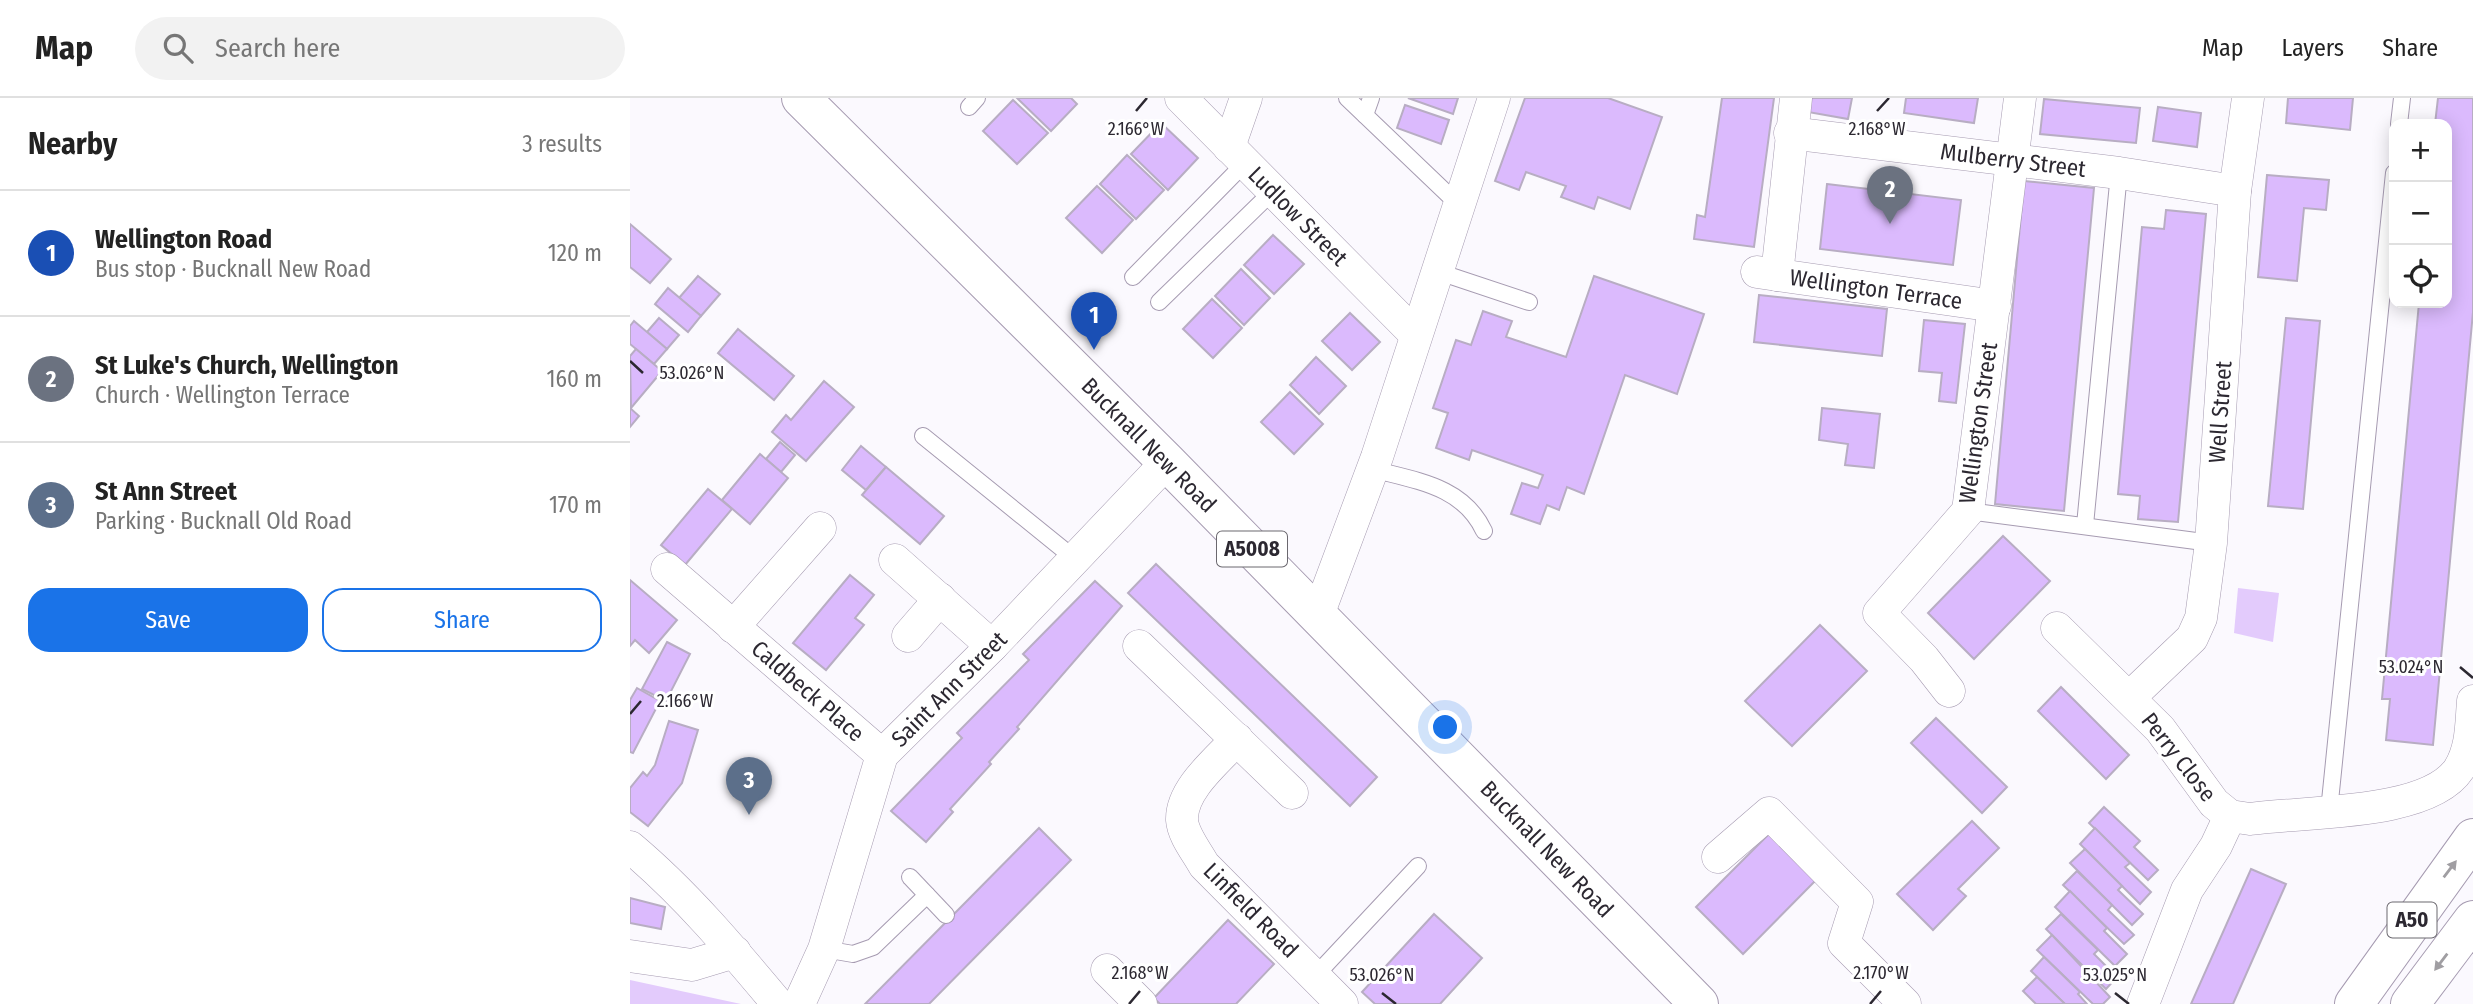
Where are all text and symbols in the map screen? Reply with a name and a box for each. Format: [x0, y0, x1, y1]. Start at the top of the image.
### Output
search box [135, 17, 625, 80]
text: Map [35, 28, 93, 68]
icon: search [159, 29, 197, 67]
text: Search here [215, 33, 340, 64]
text: Map [2202, 34, 2244, 62]
text: Layers [2282, 34, 2344, 62]
text: Share [2382, 34, 2438, 62]
text: 2.166°W [1108, 118, 1165, 140]
text: 2.168°W [1849, 118, 1906, 140]
map controls [2389, 119, 2452, 308]
button: + [2389, 119, 2452, 182]
text: Nearby [28, 126, 117, 162]
text: 3 results [522, 130, 602, 158]
street label: Mulberry Street [1939, 137, 2088, 183]
street label: Ludlow Street [1242, 160, 1354, 272]
pin: 2 [1867, 166, 1913, 224]
button: − [2389, 182, 2452, 245]
text: Wellington Road [95, 224, 272, 255]
text: 1 [46, 239, 56, 267]
text: 120 m [548, 239, 602, 267]
button: locate [2389, 245, 2452, 308]
text: Bus stop · Bucknall New Road [95, 255, 371, 283]
street label: Wellington Terrace [1788, 263, 1964, 315]
pin: 1 [1071, 292, 1117, 350]
street label: Wellington Street [1953, 340, 2003, 505]
text: St Luke's Church, Wellington [95, 350, 399, 381]
street label: Well Street [2202, 359, 2238, 464]
text: 53.026°N [659, 362, 725, 384]
text: 2 [46, 365, 56, 393]
text: 160 m [547, 365, 602, 393]
street label: Bucknall New Road [1076, 372, 1222, 518]
text: Church · Wellington Terrace [95, 381, 350, 409]
text: St Ann Street [95, 476, 237, 507]
text: 3 [46, 491, 56, 519]
text: 170 m [549, 491, 602, 519]
text: Parking · Bucknall Old Road [95, 507, 352, 535]
road number: A5008 [1217, 532, 1287, 566]
button: Save [28, 588, 308, 652]
button: Share [322, 588, 602, 652]
street label: Saint Ann Street [885, 625, 1013, 753]
street label: Caldbeck Place [746, 634, 870, 748]
text: 53.024°N [2379, 656, 2443, 678]
text: 2.166°W [657, 690, 714, 712]
street label: Perry Close [2136, 707, 2222, 807]
your location [1428, 710, 1462, 744]
pin: 3 [726, 757, 772, 815]
street label: Bucknall New Road [1475, 775, 1619, 923]
street label: Linfield Road [1198, 857, 1304, 963]
one-way arrow [2443, 859, 2457, 878]
road number: A50 [2388, 902, 2436, 938]
one-way arrow [2435, 953, 2449, 971]
text: 2.168°W [1112, 962, 1169, 984]
text: 2.170°W [1853, 962, 1909, 984]
text: 53.026°N [1349, 964, 1415, 986]
text: 53.025°N [2083, 964, 2147, 986]

